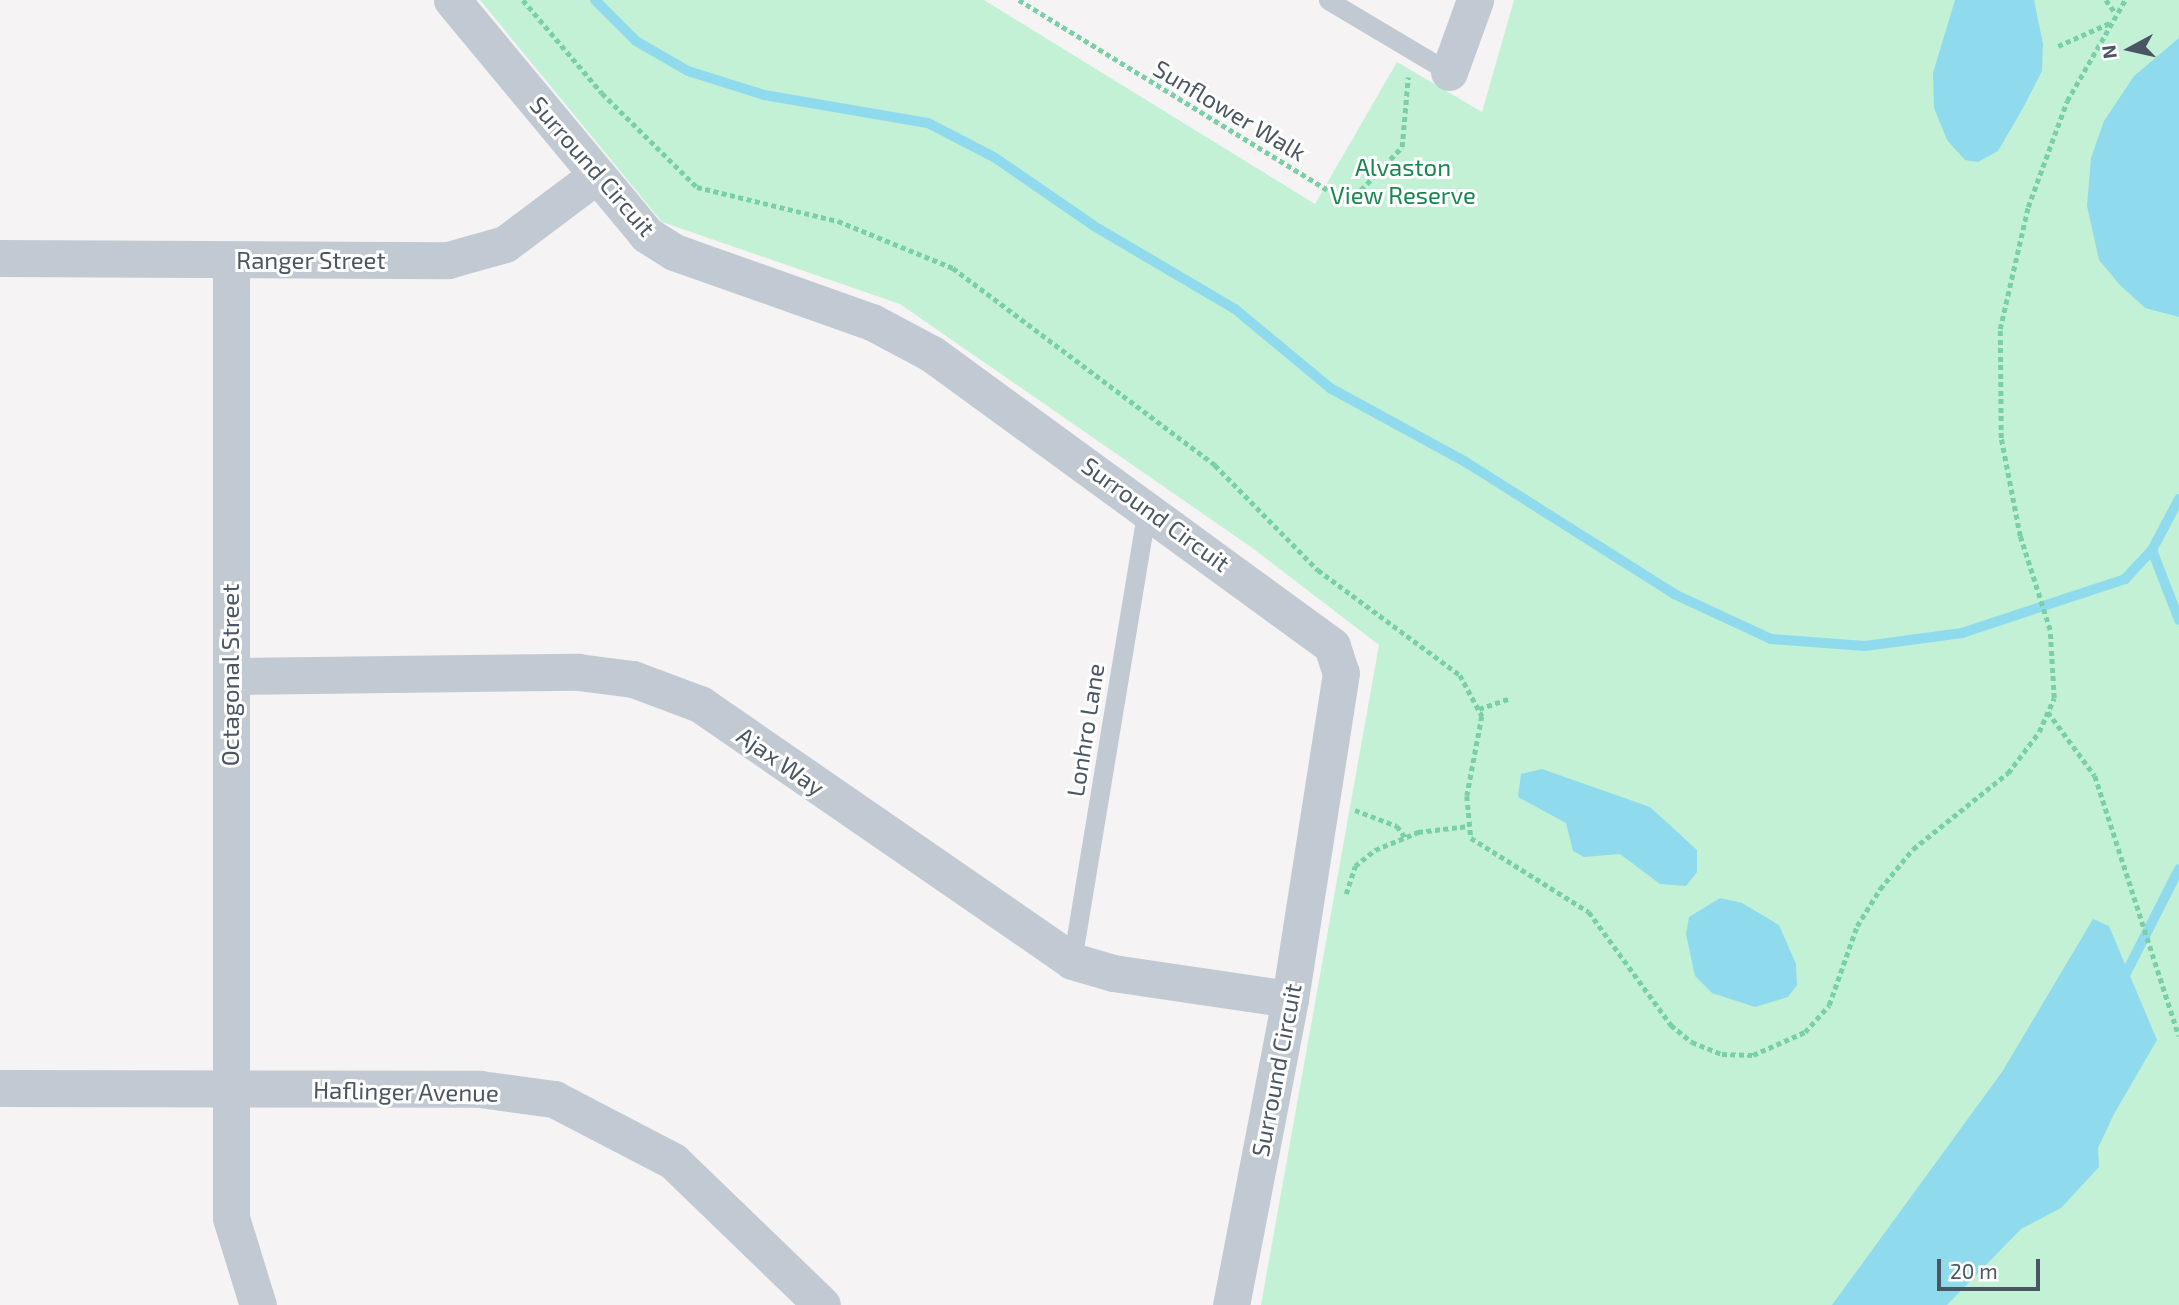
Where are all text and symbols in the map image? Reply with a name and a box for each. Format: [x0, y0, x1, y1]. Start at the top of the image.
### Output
north arrow [2095, 14, 2165, 84]
text: N [2096, 44, 2121, 60]
street label: Sunflower Walk [1148, 53, 1312, 167]
street label: Surround Circuit [524, 90, 662, 242]
park label: Alvaston View Reserve [1330, 153, 1476, 209]
street label: Ranger Street [236, 246, 386, 274]
street label: Surround Circuit [1076, 451, 1236, 577]
street label: Octagonal Street [216, 583, 244, 767]
street label: Lonhro Lane [1060, 661, 1110, 799]
street label: Ajax Way [732, 720, 830, 802]
street label: Surround Circuit [1245, 981, 1307, 1159]
street label: Haflinger Avenue [312, 1075, 500, 1107]
scale bar [1941, 1246, 2044, 1290]
text: 20 m [1950, 1258, 1998, 1283]

